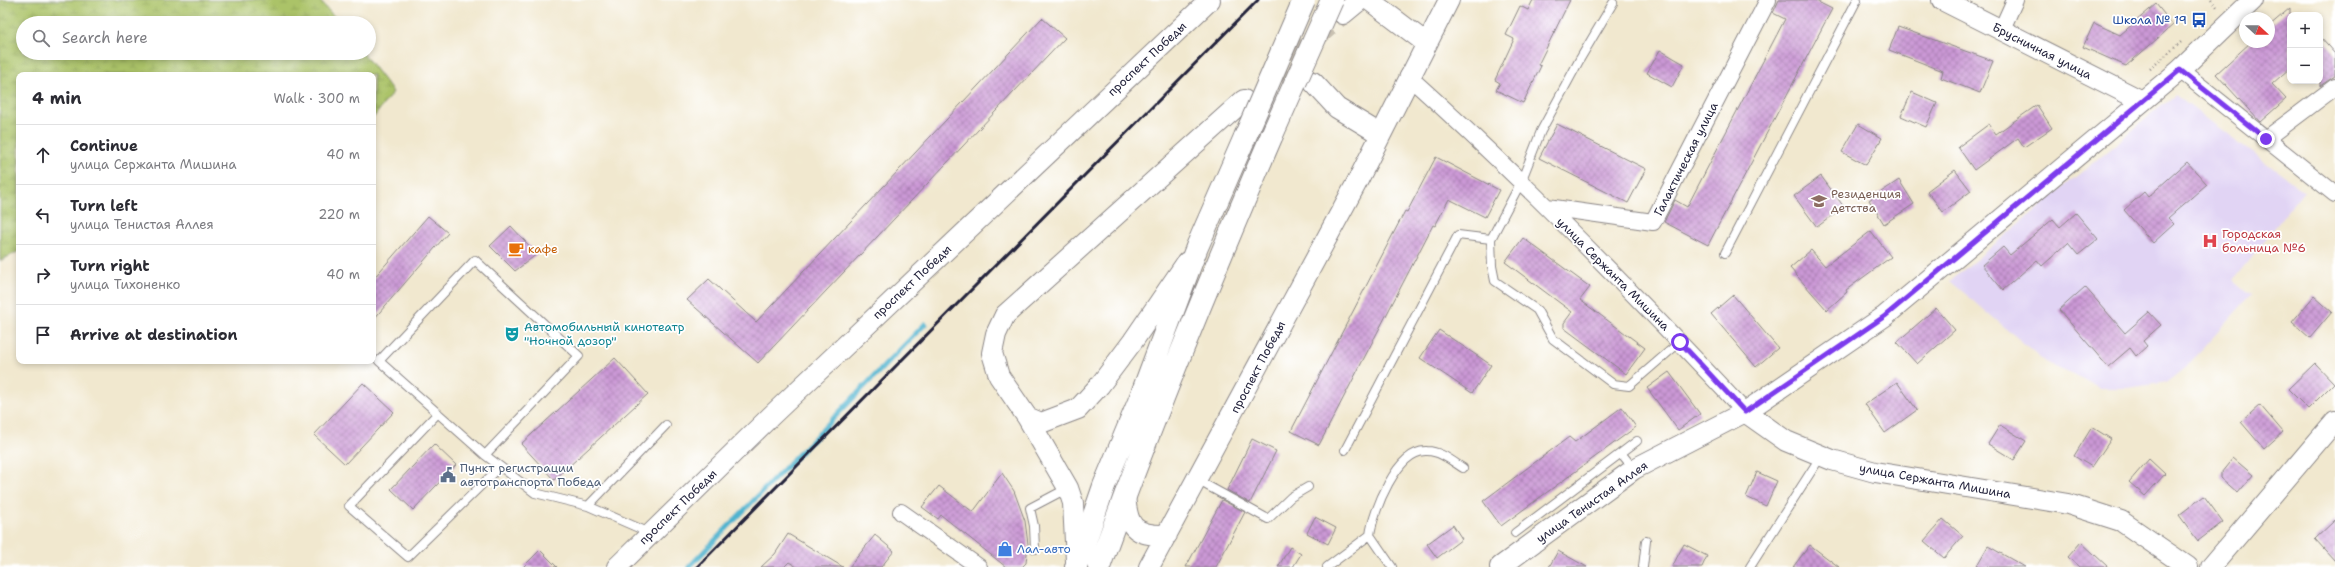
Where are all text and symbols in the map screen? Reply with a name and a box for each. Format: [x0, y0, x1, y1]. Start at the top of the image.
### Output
bus stop icon: Школа № 19 [2190, 11, 2208, 29]
place label: Школа № 19 [2112, 12, 2187, 28]
north arrow [2239, 12, 2275, 48]
map controls [2287, 12, 2323, 84]
button: + [2287, 12, 2323, 48]
search box [16, 16, 376, 60]
street label: проспект Победы [1104, 18, 1190, 100]
street label: Брусничная улица [1990, 19, 2095, 83]
icon: search [30, 27, 52, 49]
text: Search here [62, 28, 148, 48]
button: − [2287, 48, 2323, 84]
text: 4 min [32, 87, 82, 109]
text: Walk · 300 m [273, 90, 360, 107]
street label: Галактическая улица [1650, 99, 1722, 219]
route end [2257, 130, 2275, 148]
text: Continue [70, 136, 138, 156]
icon: ahead [32, 144, 54, 166]
text: 40 m [326, 146, 360, 163]
text: улица Сержанта Мишина [70, 156, 237, 173]
place label: Резиденция детства [1831, 186, 1901, 216]
school or university icon: Резиденция детства [1810, 192, 1828, 210]
text: Turn left [70, 196, 138, 216]
icon: left [32, 204, 54, 226]
text: 220 m [318, 206, 360, 223]
street label: улица Сержанта Мишина [1553, 214, 1673, 334]
text: улица Тенистая Аллея [70, 216, 214, 233]
place label: Городская больница №6 [2222, 226, 2306, 256]
hospital icon: Городская больница №6 [2201, 232, 2219, 250]
cafe icon: кафе [507, 240, 525, 258]
place label: кафе [528, 241, 558, 257]
street label: проспект Победы [869, 241, 955, 323]
text: Turn right [70, 256, 150, 276]
icon: right [32, 264, 54, 286]
text: 40 m [326, 266, 360, 283]
text: улица Тихоненко [70, 276, 180, 293]
street label: проспект Победы [1227, 318, 1289, 416]
place label: Автомобильный кинотеатр "Ночной дозор" [524, 319, 685, 349]
icon: arrive [32, 324, 54, 346]
text: Arrive at destination [70, 325, 238, 345]
theatre icon: Автомобильный кинотеатр "Ночной дозор" [503, 325, 521, 343]
route start [1671, 333, 1689, 351]
street label: улица Тенистая Аллея [1533, 457, 1651, 547]
place label: Пункт регистрации автотранспорта Победа [460, 460, 602, 490]
street label: улица Сержанта Мишина [1858, 460, 2013, 502]
public building icon: Пункт регистрации автотранспорта Победа [439, 466, 457, 484]
street label: проспект Победы [636, 466, 720, 548]
shop icon: Лал-авто [996, 540, 1014, 558]
place label: Лал-авто [1017, 541, 1071, 557]

